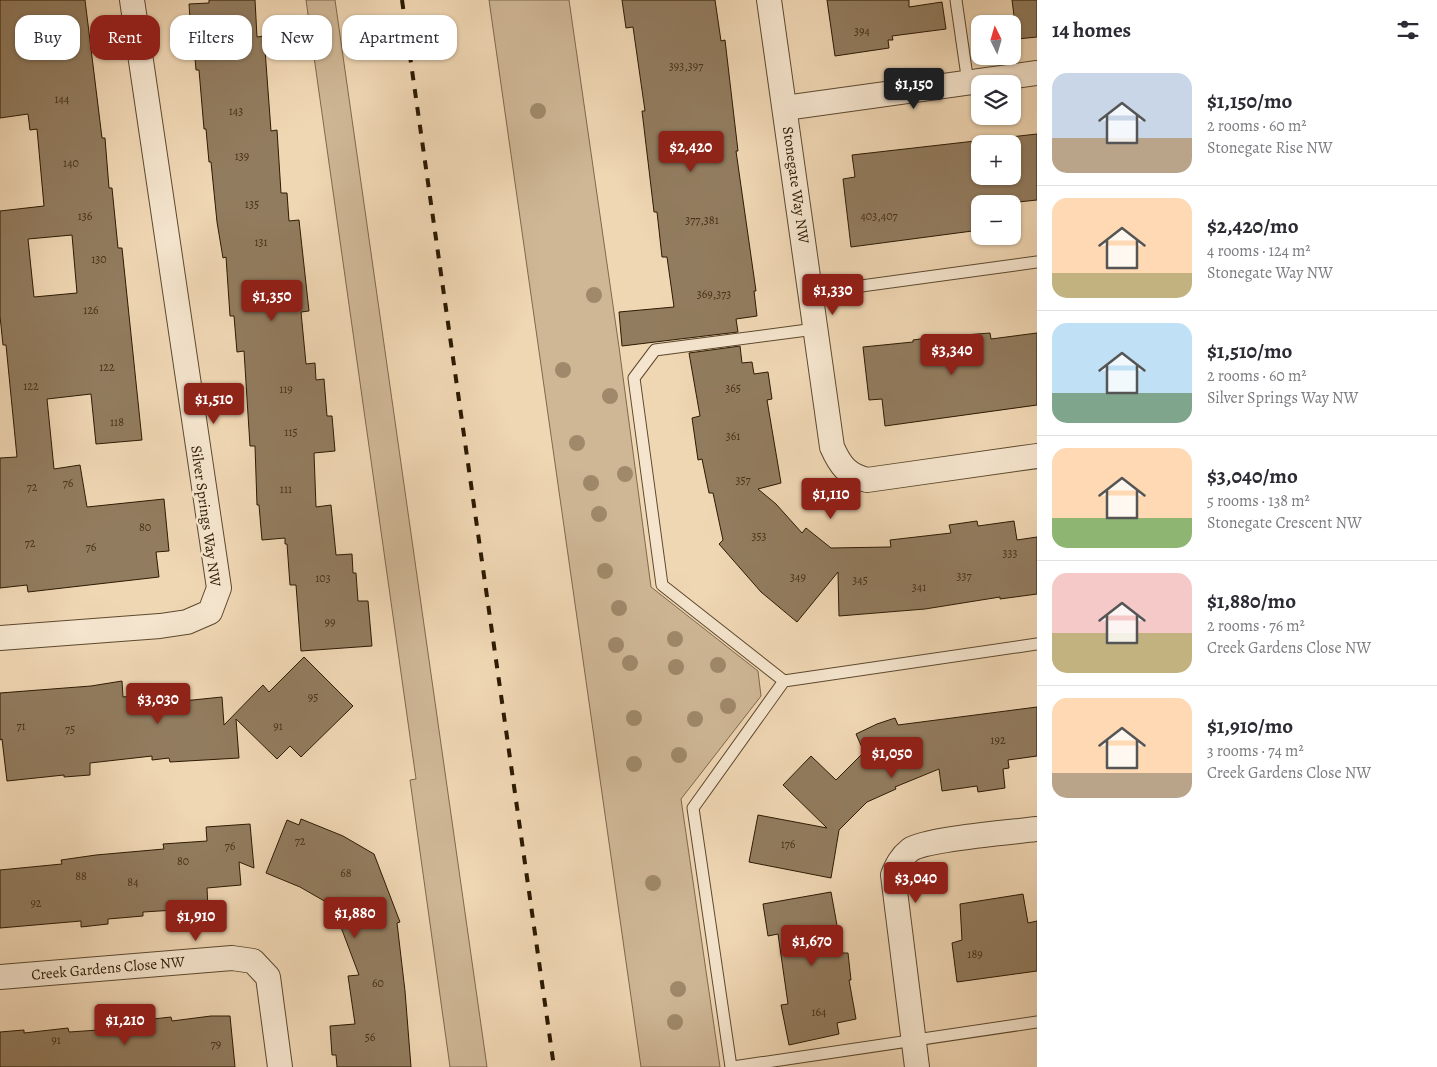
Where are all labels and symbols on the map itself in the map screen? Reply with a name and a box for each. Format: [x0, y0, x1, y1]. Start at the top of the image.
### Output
north arrow [971, 15, 1021, 65]
house number: 394 [854, 23, 871, 39]
house number: 393,397 [669, 58, 704, 74]
pin: $1,150 [873, 68, 955, 110]
house number: 144 [55, 91, 70, 107]
house number: 143 [229, 103, 243, 119]
street label: Stonegate Way NW [778, 125, 814, 245]
pin: $2,420 [650, 130, 732, 173]
house number: 139 [235, 148, 249, 164]
house number: 140 [63, 155, 79, 171]
house number: 135 [245, 196, 259, 212]
house number: 136 [78, 208, 93, 224]
house number: 403,407 [860, 208, 899, 224]
house number: 377,381 [685, 212, 719, 228]
house number: 131 [254, 234, 268, 250]
house number: 130 [91, 251, 107, 267]
pin: $1,330 [792, 274, 874, 316]
pin: $1,350 [231, 280, 313, 322]
house number: 369,373 [697, 286, 731, 302]
house number: 126 [83, 302, 99, 318]
pin: $3,340 [911, 334, 993, 376]
house number: 122 [99, 359, 115, 375]
house number: 122 [23, 378, 39, 394]
house number: 365 [725, 380, 741, 396]
house number: 119 [279, 381, 293, 397]
pin: $1,510 [173, 382, 255, 425]
house number: 118 [110, 414, 124, 430]
house number: 115 [284, 424, 298, 440]
house number: 361 [726, 428, 740, 444]
street label: Silver Springs Way NW [186, 444, 226, 588]
house number: 357 [735, 472, 752, 488]
house number: 76 [63, 475, 74, 491]
pin: $1,110 [790, 478, 872, 520]
house number: 72 [27, 479, 38, 495]
house number: 111 [280, 481, 292, 497]
house number: 80 [139, 519, 151, 535]
house number: 353 [751, 528, 767, 544]
house number: 72 [25, 535, 36, 551]
house number: 76 [86, 539, 97, 555]
house number: 333 [1003, 545, 1017, 561]
house number: 337 [956, 568, 972, 584]
house number: 349 [790, 569, 806, 585]
house number: 103 [315, 570, 331, 586]
house number: 345 [852, 572, 868, 588]
house number: 341 [912, 579, 926, 595]
house number: 99 [325, 614, 335, 630]
pin: $3,030 [117, 682, 199, 725]
house number: 95 [308, 689, 318, 705]
house number: 71 [16, 718, 26, 734]
house number: 91 [273, 718, 283, 734]
house number: 75 [65, 721, 75, 737]
house number: 192 [990, 732, 1006, 748]
pin: $1,050 [851, 736, 933, 779]
house number: 72 [295, 833, 306, 849]
house number: 176 [781, 836, 796, 852]
house number: 76 [225, 838, 236, 854]
house number: 80 [177, 853, 189, 869]
pin: $3,040 [875, 862, 957, 904]
house number: 68 [340, 865, 352, 881]
house number: 88 [75, 868, 87, 884]
house number: 84 [127, 874, 139, 890]
house number: 92 [30, 895, 42, 911]
pin: $1,880 [314, 896, 396, 939]
pin: $1,910 [155, 900, 237, 942]
pin: $1,670 [771, 924, 853, 967]
house number: 189 [967, 946, 983, 962]
street label: Creek Gardens Close NW [30, 951, 186, 985]
house number: 60 [372, 975, 384, 991]
pin: $1,210 [84, 1004, 166, 1046]
house number: 164 [811, 1004, 827, 1020]
house number: 56 [365, 1029, 376, 1045]
house number: 91 [51, 1032, 61, 1048]
house number: 79 [211, 1036, 221, 1052]

